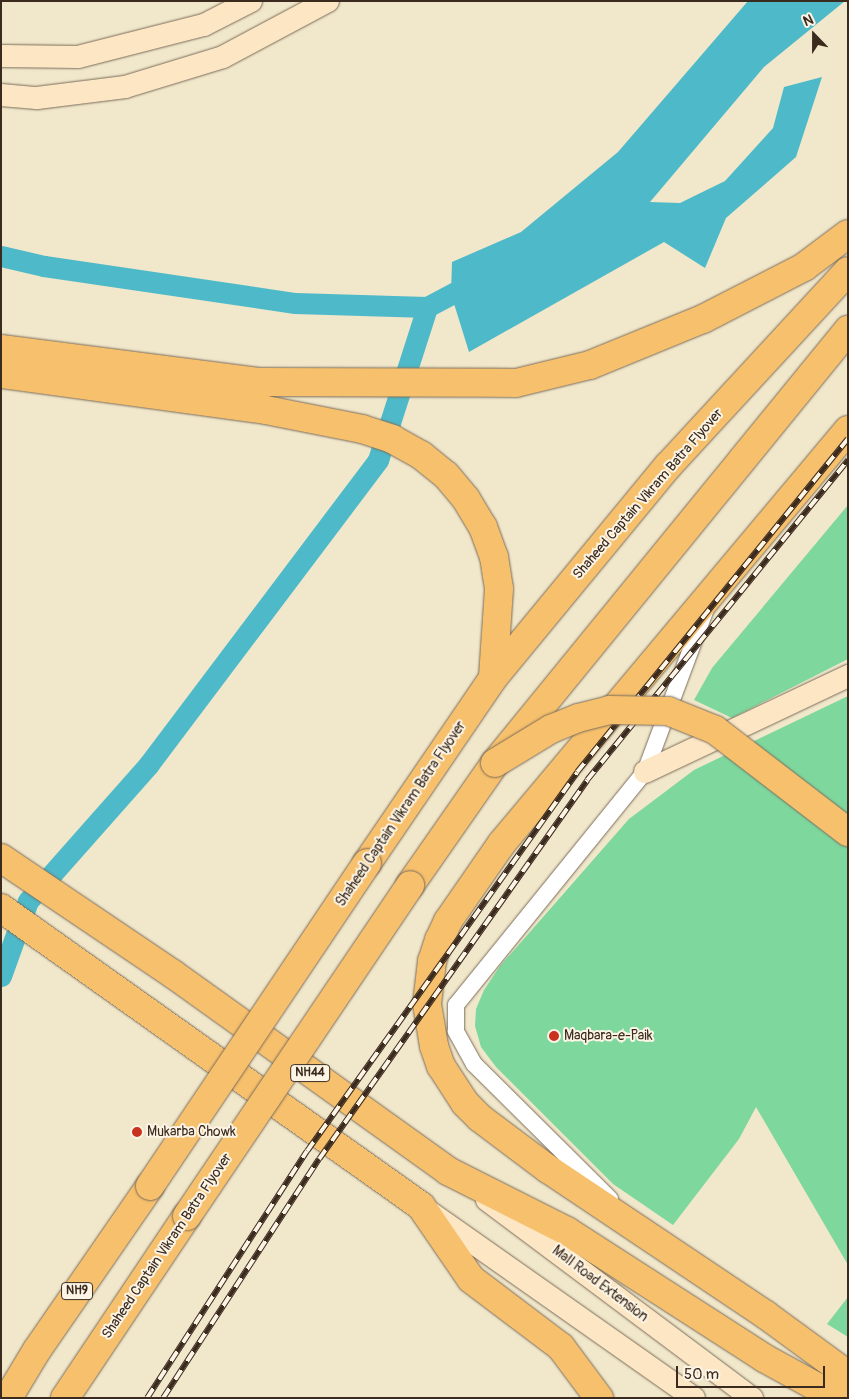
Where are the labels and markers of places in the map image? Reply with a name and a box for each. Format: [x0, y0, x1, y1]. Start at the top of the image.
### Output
place label: Maqbara-e-Paik [564, 1028, 653, 1044]
marker: Maqbara-e-Paik [548, 1030, 560, 1042]
place label: Mukarba Chowk [147, 1124, 236, 1140]
marker: Mukarba Chowk [131, 1126, 143, 1138]

